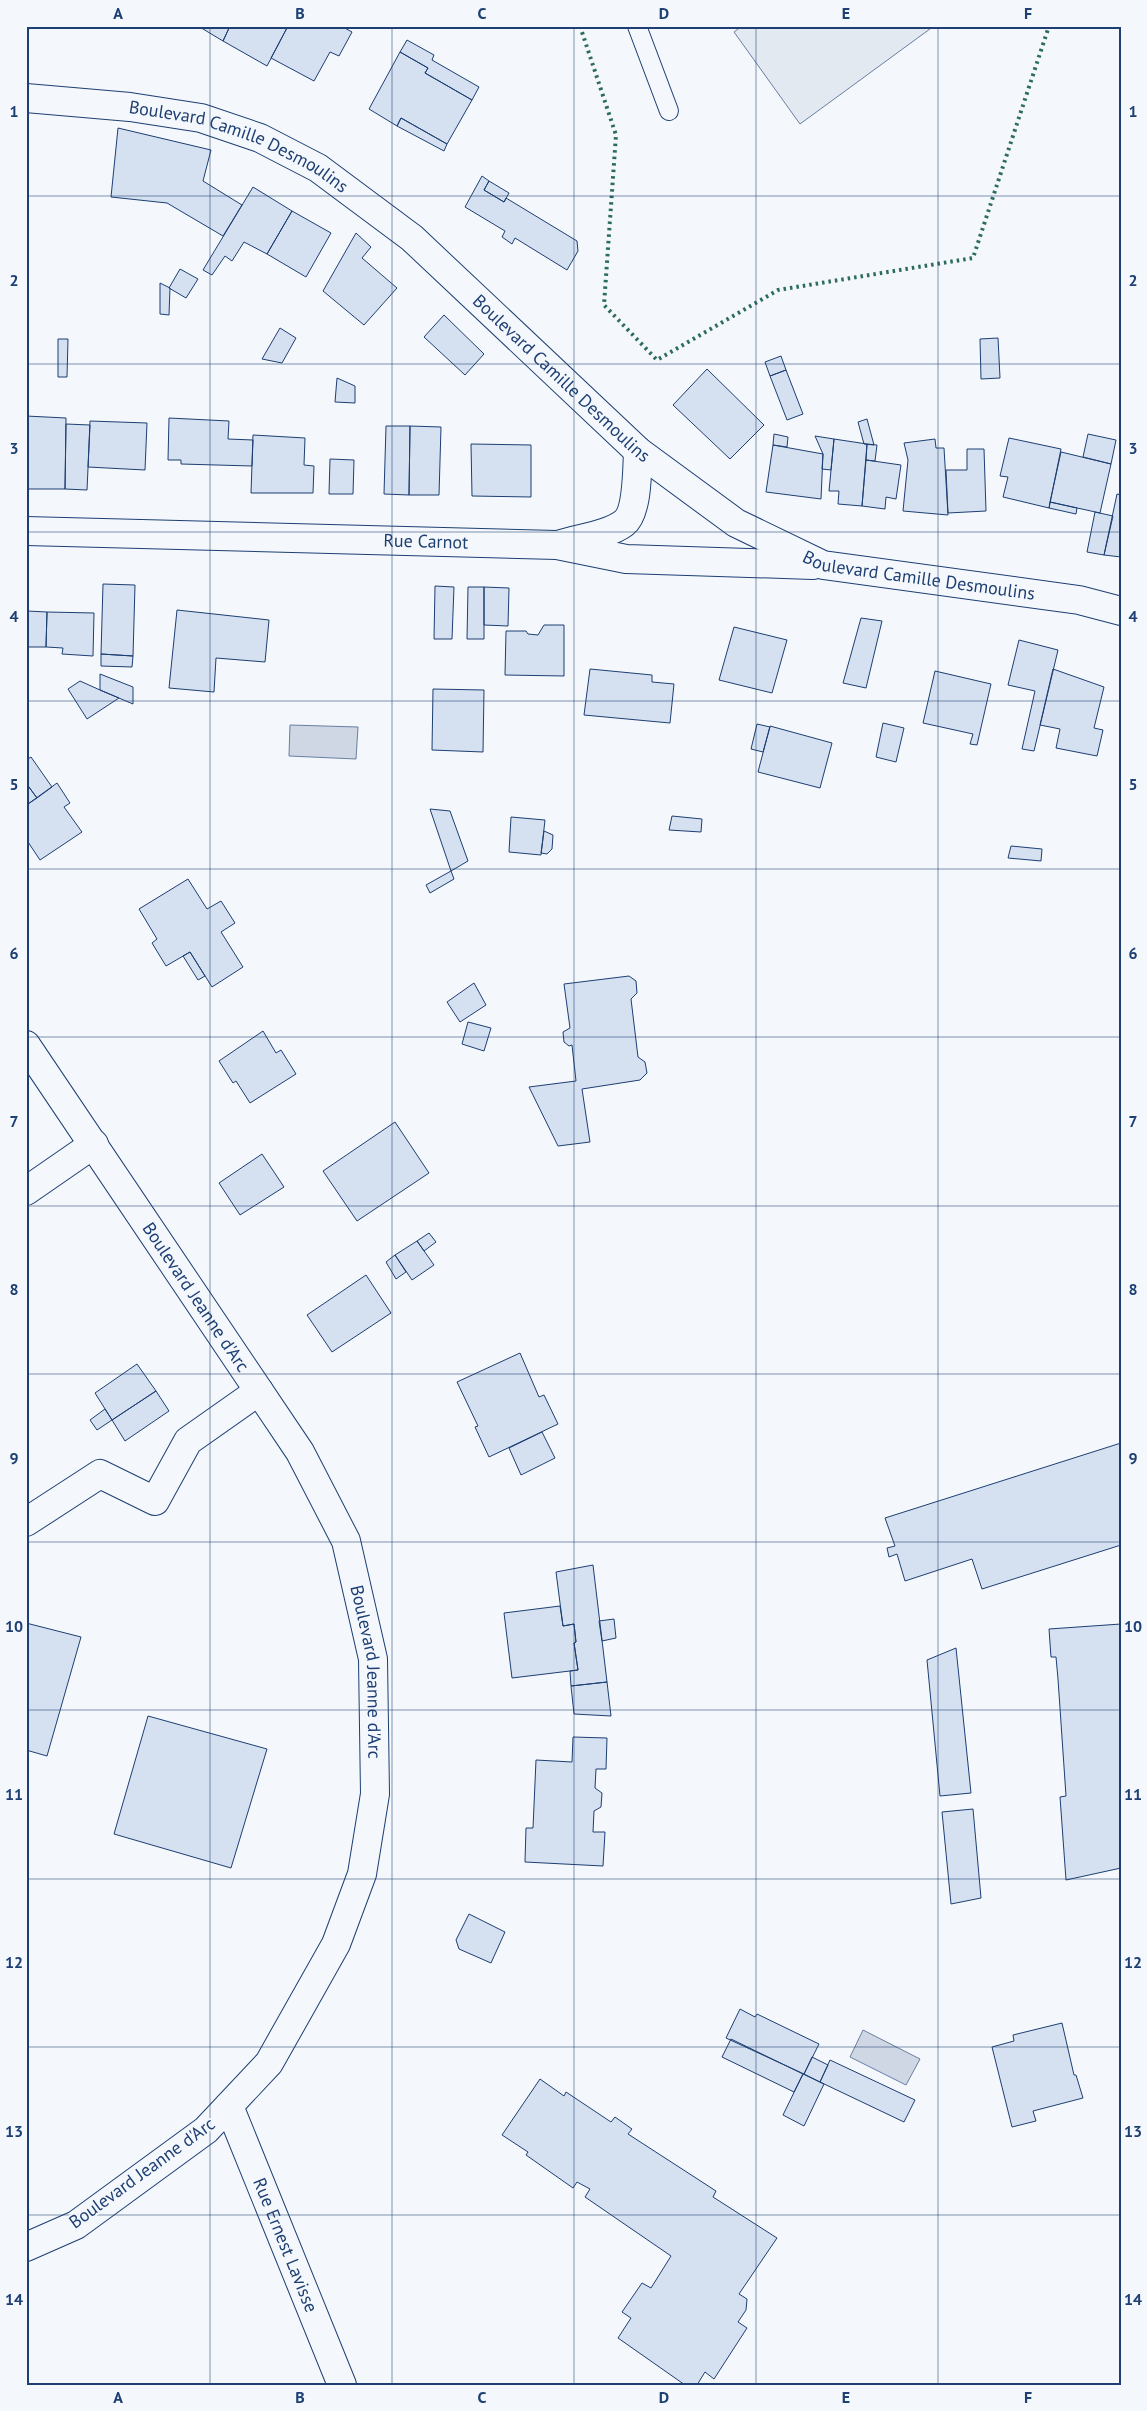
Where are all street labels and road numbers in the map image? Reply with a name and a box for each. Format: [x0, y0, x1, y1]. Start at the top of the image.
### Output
street label: Boulevard Camille Desmoulins [127, 95, 353, 198]
street label: Boulevard Camille Desmoulins [468, 289, 655, 467]
street label: Rue Carnot [383, 528, 469, 554]
street label: Boulevard Camille Desmoulins [799, 545, 1036, 605]
street label: Boulevard Jeanne d'Arc [138, 1218, 255, 1376]
street label: Boulevard Jeanne d'Arc [345, 1583, 386, 1759]
street label: Boulevard Jeanne d'Arc [64, 2112, 219, 2233]
street label: Rue Ernest Lavisse [248, 2174, 323, 2316]

